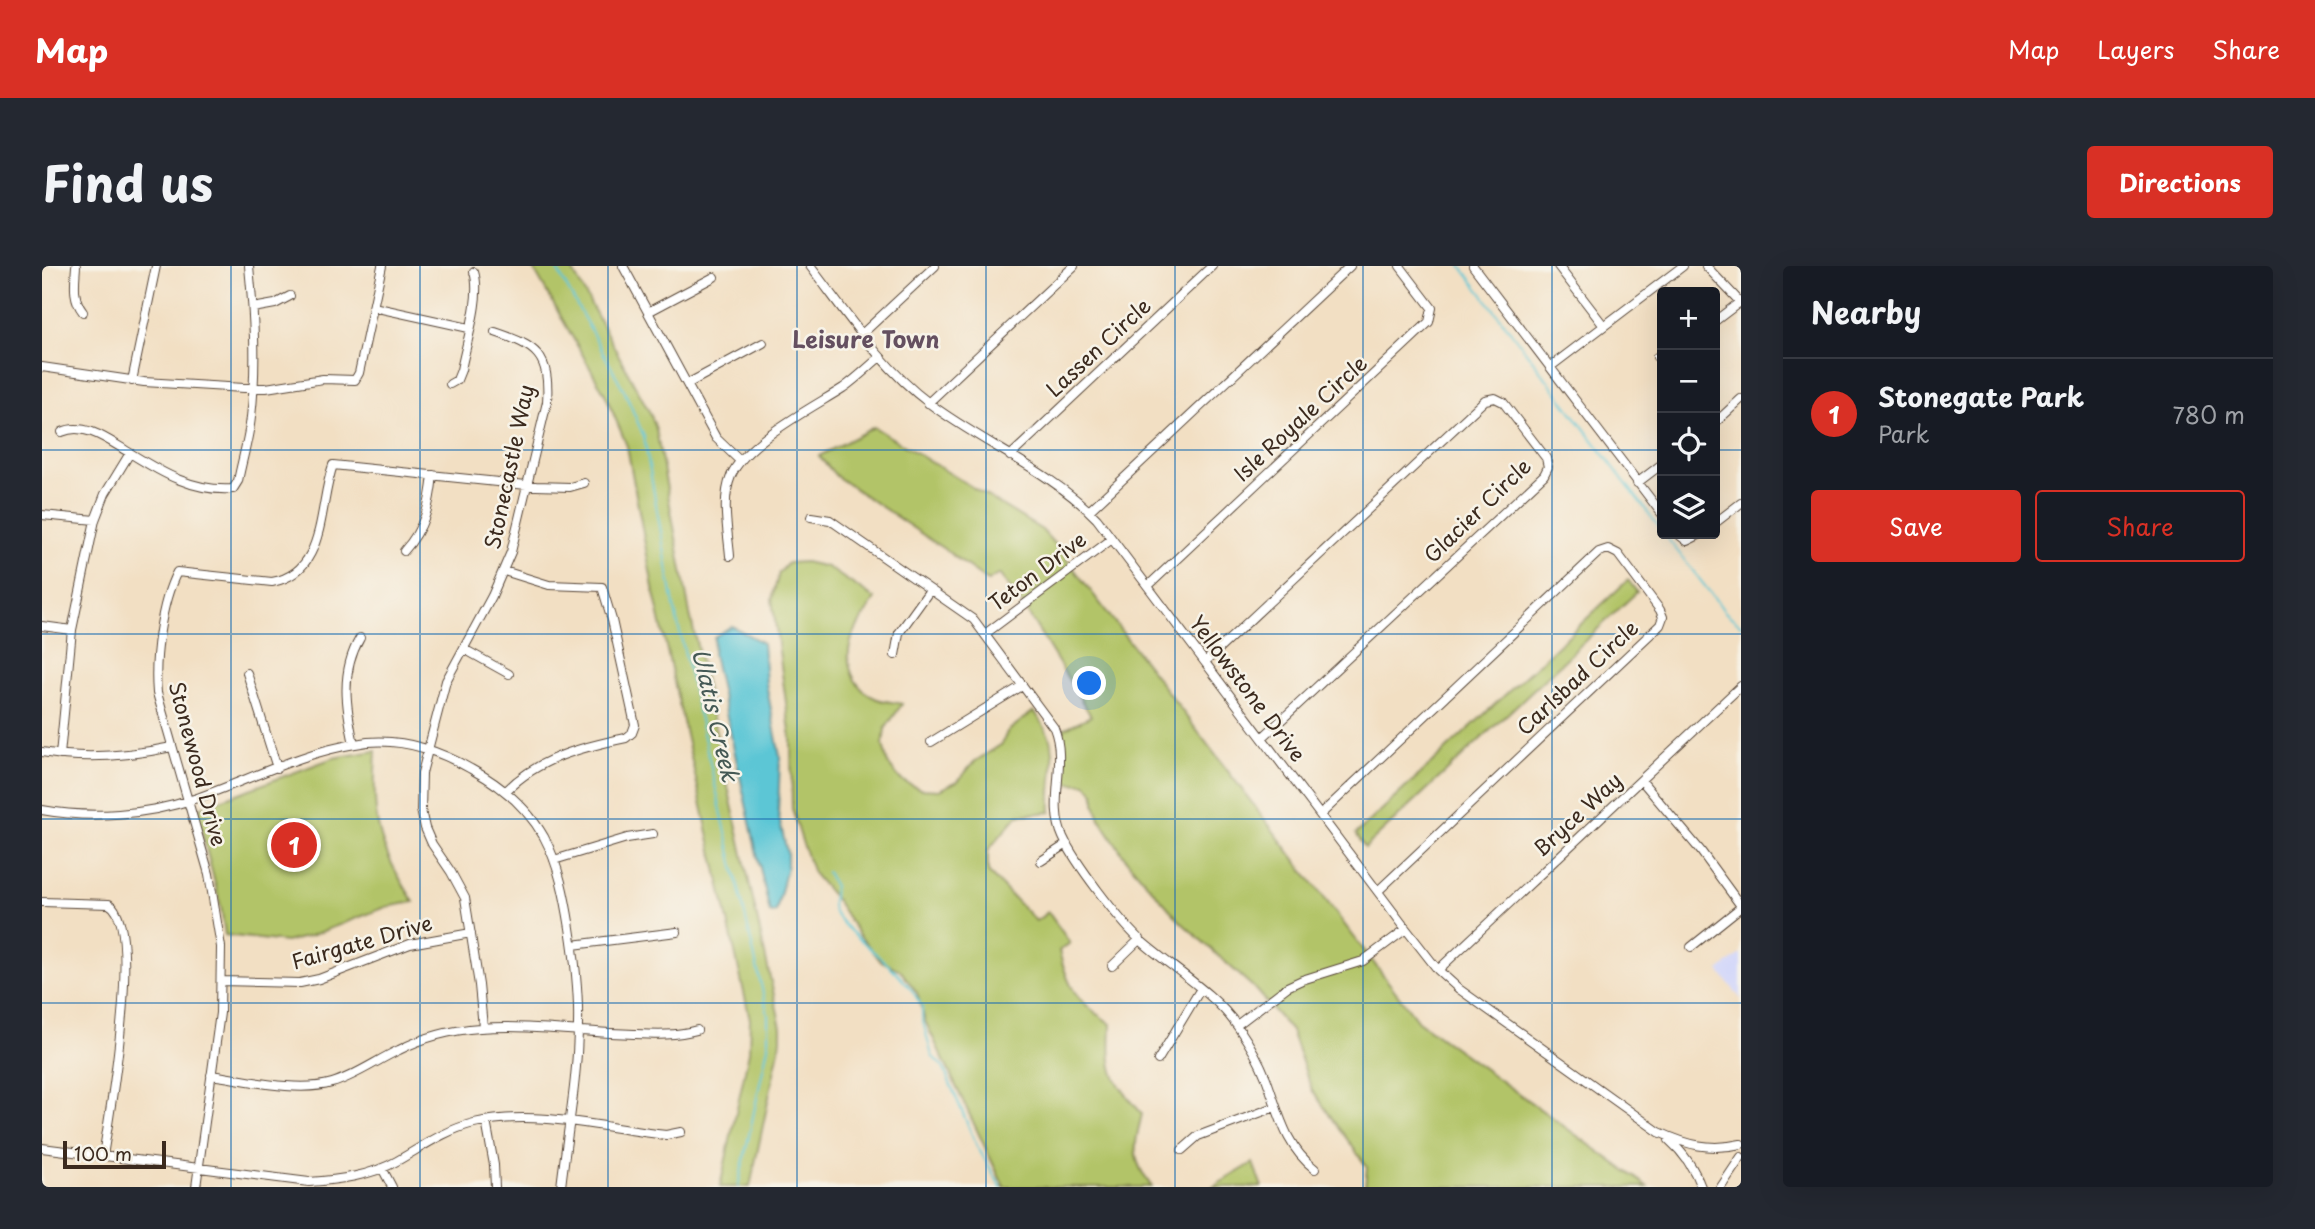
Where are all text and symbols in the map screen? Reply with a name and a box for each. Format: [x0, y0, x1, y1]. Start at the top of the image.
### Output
text: Map [35, 24, 108, 74]
text: Map [2008, 31, 2059, 67]
text: Layers [2097, 31, 2174, 67]
text: Share [2212, 31, 2280, 67]
text: Find us [42, 145, 213, 219]
button: Directions [2087, 146, 2273, 218]
map controls [1657, 287, 1720, 539]
button: + [1657, 287, 1720, 350]
street label: Lassen Circle [1038, 289, 1157, 404]
text: Nearby [1811, 289, 1921, 334]
district label: Leisure Town [792, 321, 940, 356]
street label: Isle Royale Circle [1226, 347, 1374, 488]
button: − [1657, 350, 1720, 413]
text: Stonegate Park [1878, 377, 2084, 416]
street label: Stonecastle Way [475, 381, 541, 552]
text: 1 [1829, 397, 1840, 432]
text: 780 m [2173, 397, 2245, 432]
button: locate [1657, 413, 1720, 476]
text: Park [1878, 416, 1929, 451]
street label: Glacier Circle [1416, 450, 1538, 569]
button: layers [1657, 476, 1720, 539]
button: Save [1811, 490, 2021, 562]
button: Share [2035, 490, 2245, 562]
street label: Teton Drive [981, 523, 1092, 618]
street label: Yellowstone Drive [1183, 608, 1315, 768]
street label: Carlsbad Circle [1508, 611, 1645, 742]
water label: Ulatis Creek [684, 644, 749, 786]
your location [1072, 666, 1106, 700]
street label: Stonewood Drive [162, 678, 236, 849]
street label: Bryce Way [1525, 764, 1628, 863]
pin: 1 [271, 819, 317, 871]
street label: Fairgate Drive [287, 906, 436, 976]
scale bar [63, 1138, 166, 1170]
text: 100 m [74, 1139, 132, 1167]

